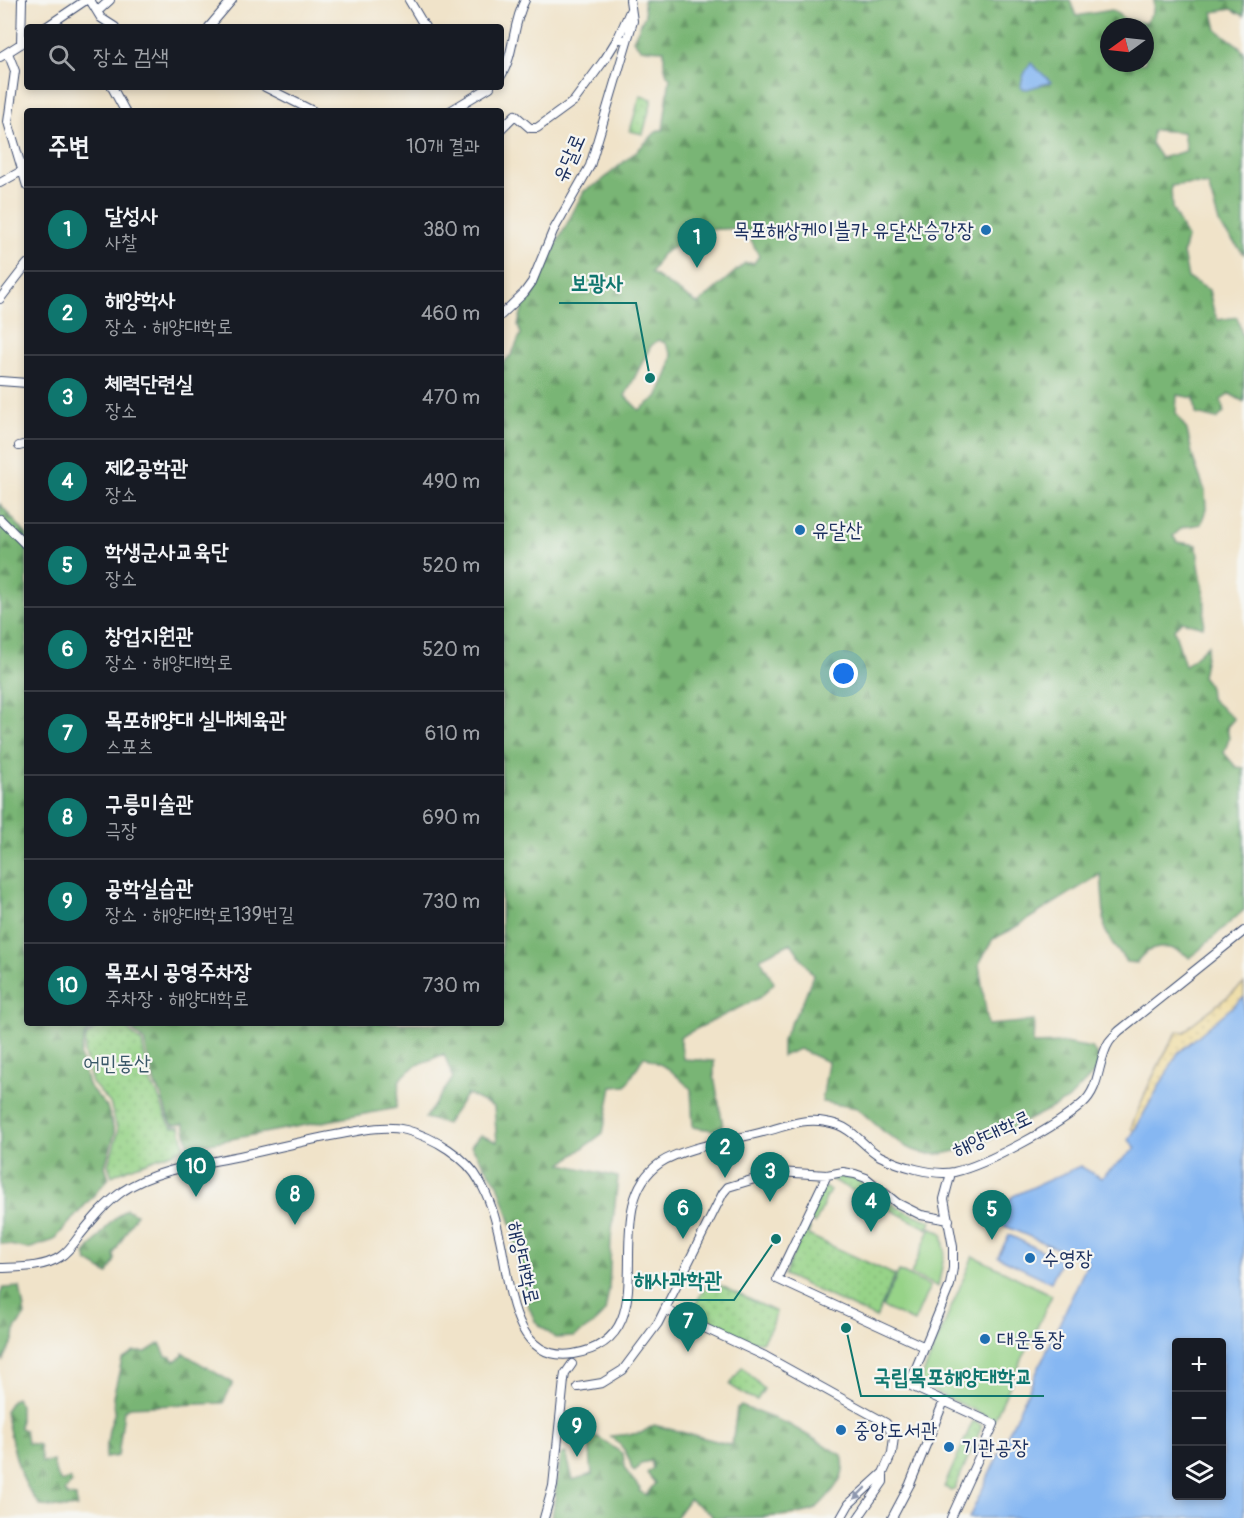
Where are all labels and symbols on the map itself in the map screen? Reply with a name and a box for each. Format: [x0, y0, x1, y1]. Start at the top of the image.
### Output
north arrow [1100, 18, 1154, 72]
street label: 유달로 [546, 129, 592, 187]
place label: 목포해상케이블카 유달산승강장 [733, 217, 974, 244]
pin: 1 [678, 218, 716, 268]
marker: 목포해상케이블카 유달산승강장 [979, 223, 993, 237]
callout: 보광사 [559, 263, 636, 303]
text: 보광사 [570, 269, 624, 297]
place label: 유달산 [812, 517, 863, 544]
marker: 유달산 [793, 523, 807, 537]
your location [829, 659, 858, 688]
park label: 어민동산 [83, 1050, 151, 1077]
street label: 해양대학로 [948, 1104, 1036, 1164]
pin: 2 [706, 1128, 744, 1178]
pin: 10 [176, 1148, 216, 1197]
pin: 3 [750, 1152, 790, 1202]
pin: 8 [276, 1176, 314, 1225]
pin: 4 [852, 1182, 890, 1232]
pin: 6 [664, 1190, 702, 1239]
pin: 5 [972, 1190, 1012, 1240]
street label: 해양대학로 [500, 1219, 546, 1307]
place label: 수영장 [1042, 1245, 1093, 1272]
marker: 수영장 [1023, 1251, 1037, 1265]
callout: 해사과학관 [622, 1260, 734, 1300]
text: 해사과학관 [634, 1266, 723, 1294]
pin: 7 [668, 1302, 708, 1352]
place label: 대운동장 [997, 1326, 1065, 1353]
marker: 대운동장 [978, 1332, 992, 1346]
callout: 국립목포해양대학교 [861, 1356, 1044, 1396]
text: 국립목포해양대학교 [873, 1363, 1033, 1391]
pin: 9 [558, 1408, 596, 1457]
place label: 중앙도서관 [853, 1417, 938, 1444]
marker: 중앙도서관 [834, 1423, 848, 1437]
place label: 기관공장 [961, 1434, 1029, 1461]
marker: 기관공장 [942, 1440, 956, 1454]
one-way arrow [852, 1486, 867, 1500]

